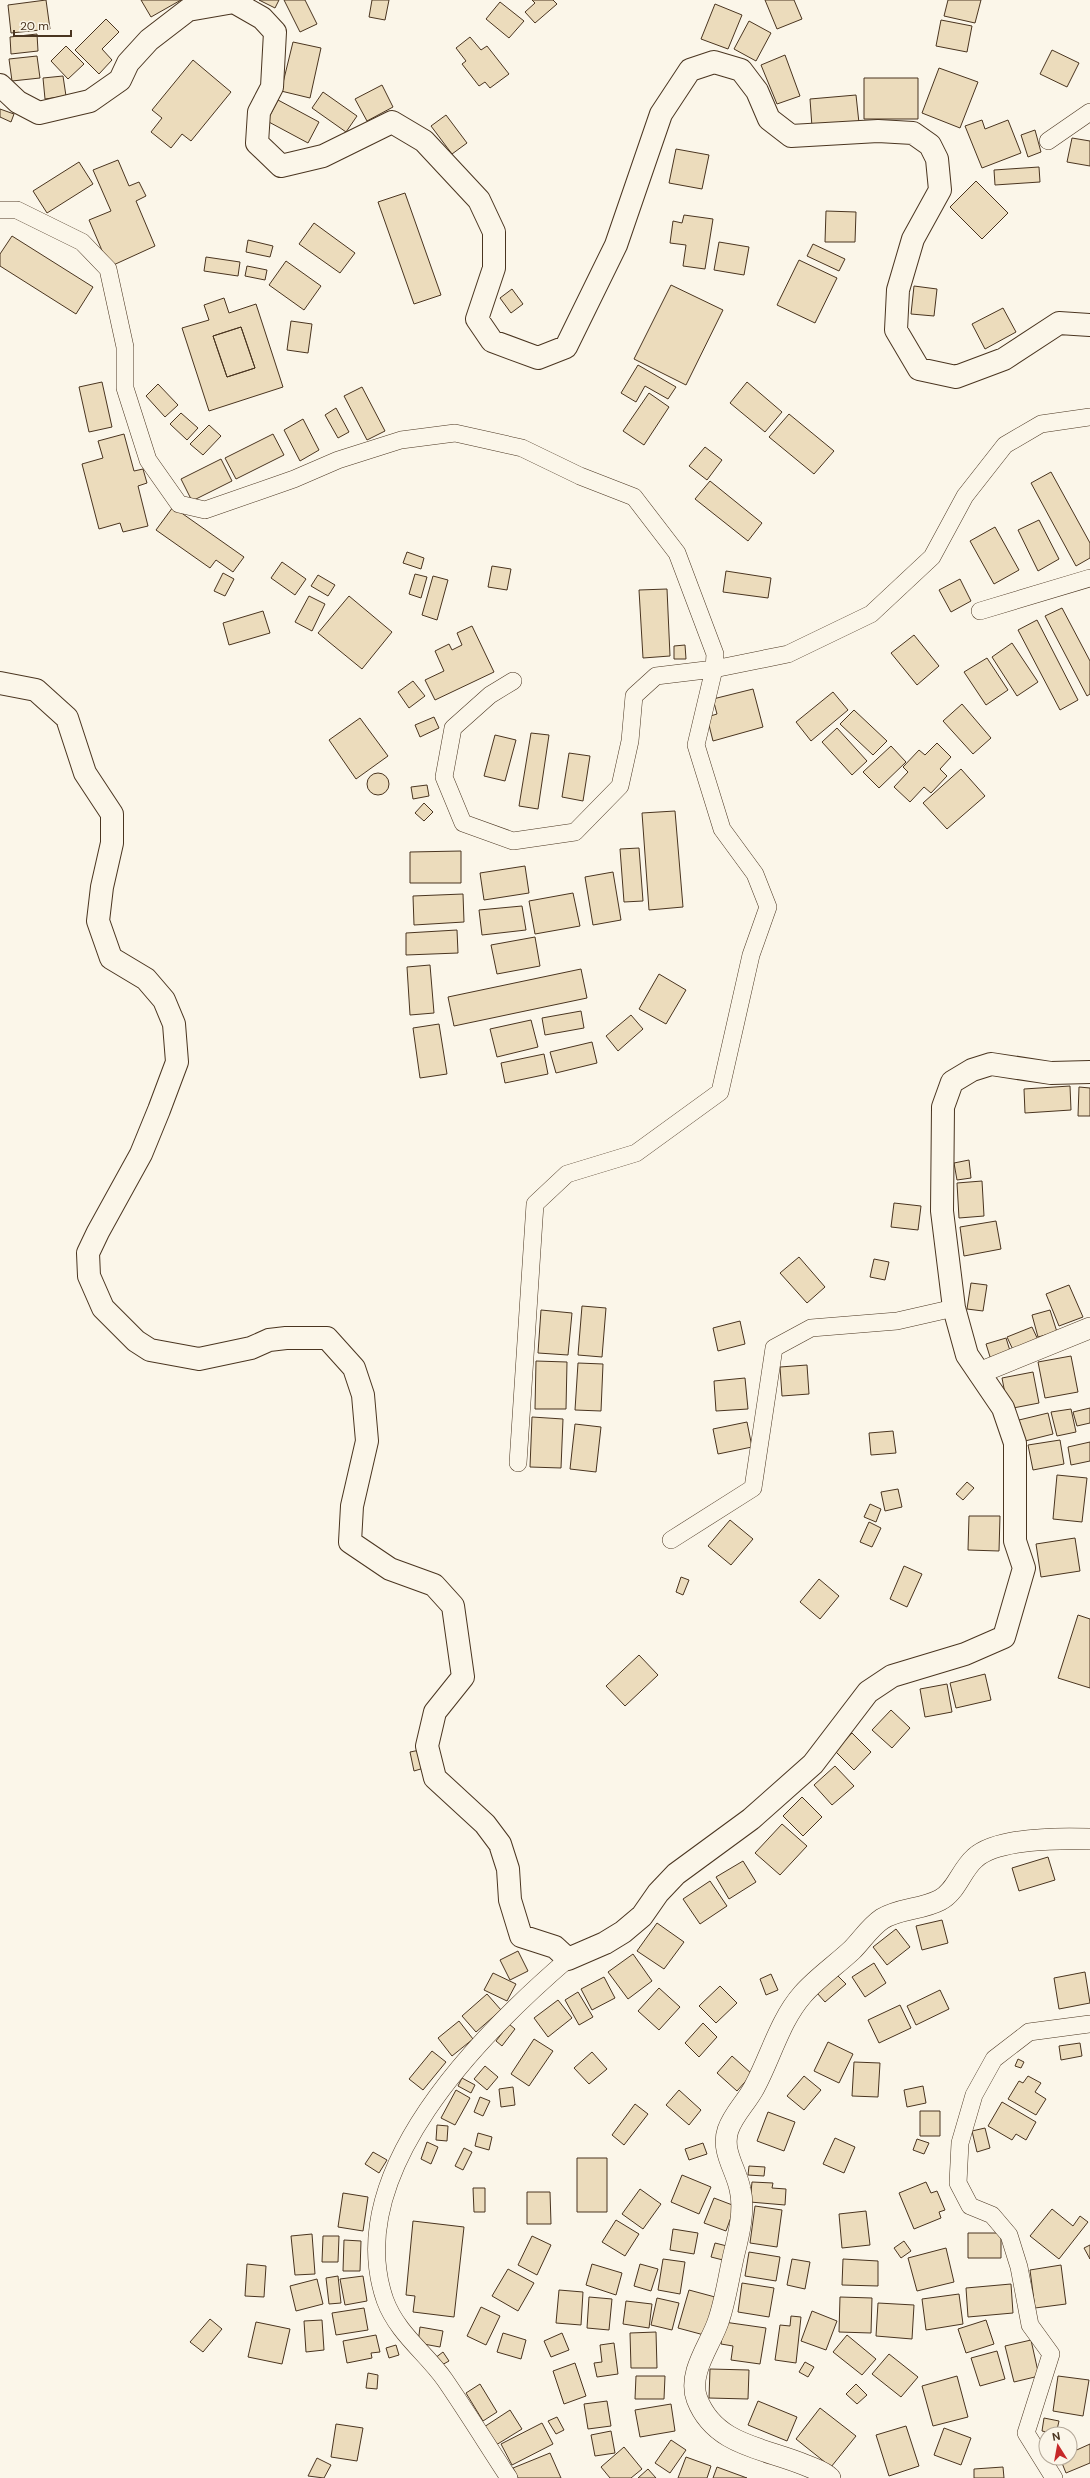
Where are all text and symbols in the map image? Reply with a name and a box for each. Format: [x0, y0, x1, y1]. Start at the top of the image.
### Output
scale bar [14, 12, 71, 38]
text: 20 m [20, 18, 49, 34]
north arrow [1038, 2426, 1078, 2466]
text: N [1051, 2429, 1061, 2444]

